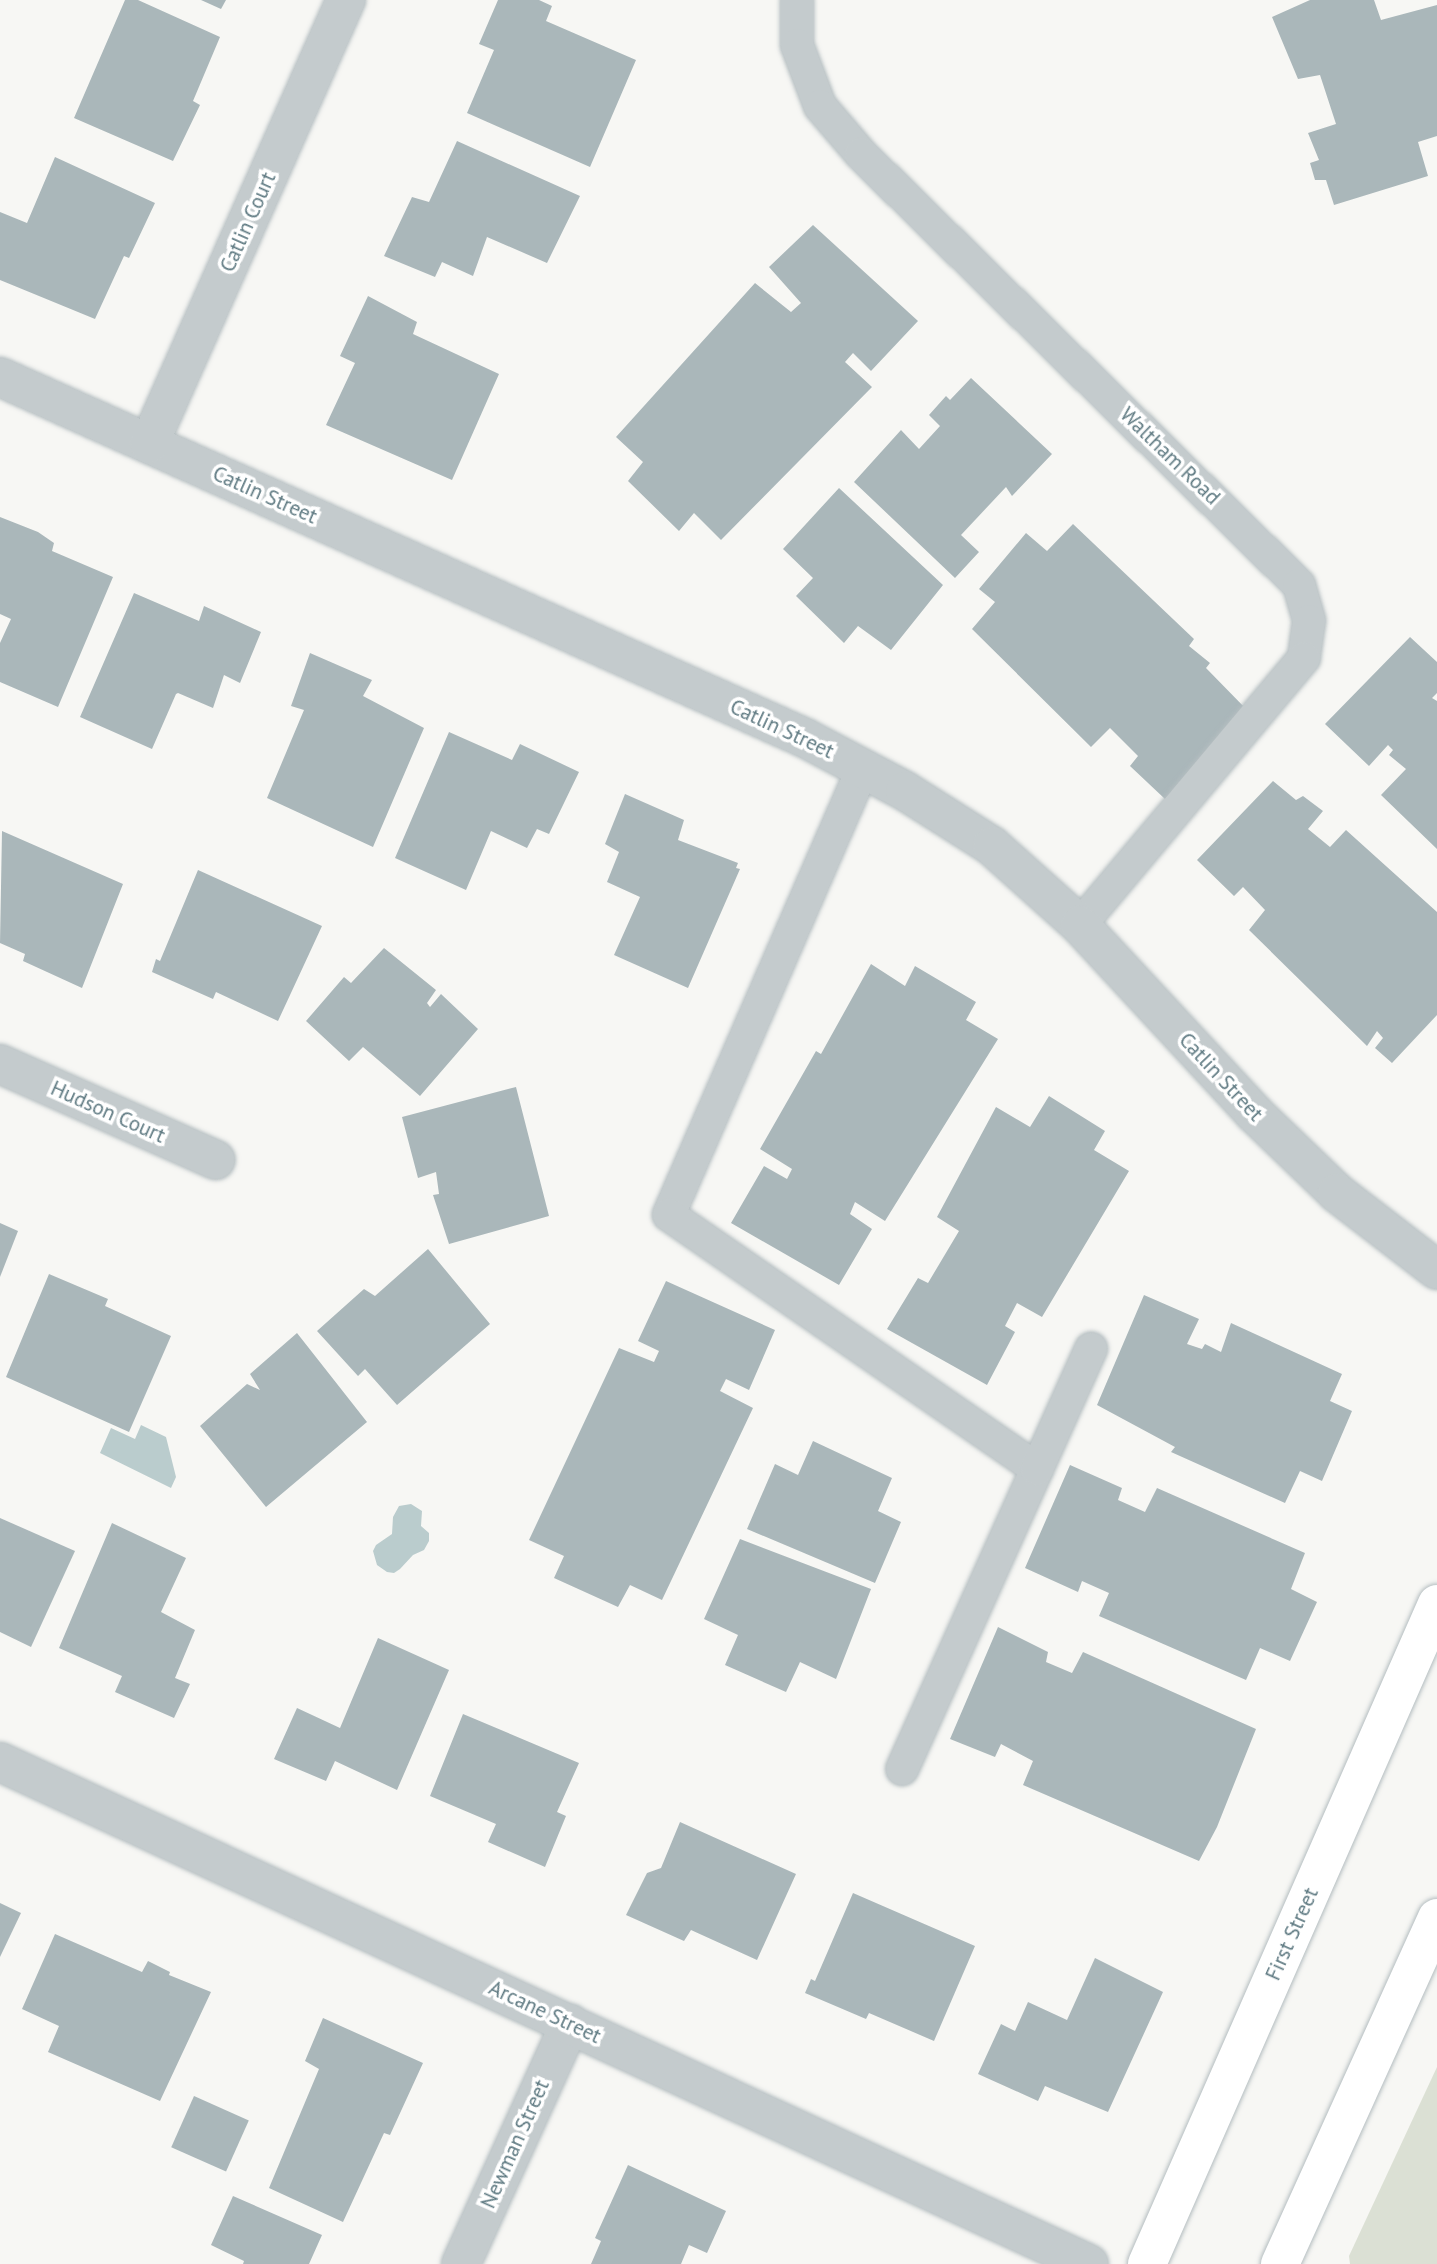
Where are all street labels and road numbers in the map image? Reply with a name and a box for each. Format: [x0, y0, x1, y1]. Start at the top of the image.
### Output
street label: Catlin Court [215, 168, 281, 276]
street label: Waltham Road [1115, 402, 1225, 510]
street label: Catlin Street [209, 461, 321, 529]
street label: Catlin Street [726, 694, 838, 764]
street label: Catlin Street [1174, 1028, 1268, 1126]
street label: Hudson Court [47, 1076, 169, 1148]
street label: First Street [1260, 1884, 1324, 1984]
street label: Arcane Street [485, 1975, 605, 2049]
street label: Newman Street [475, 2076, 555, 2212]

